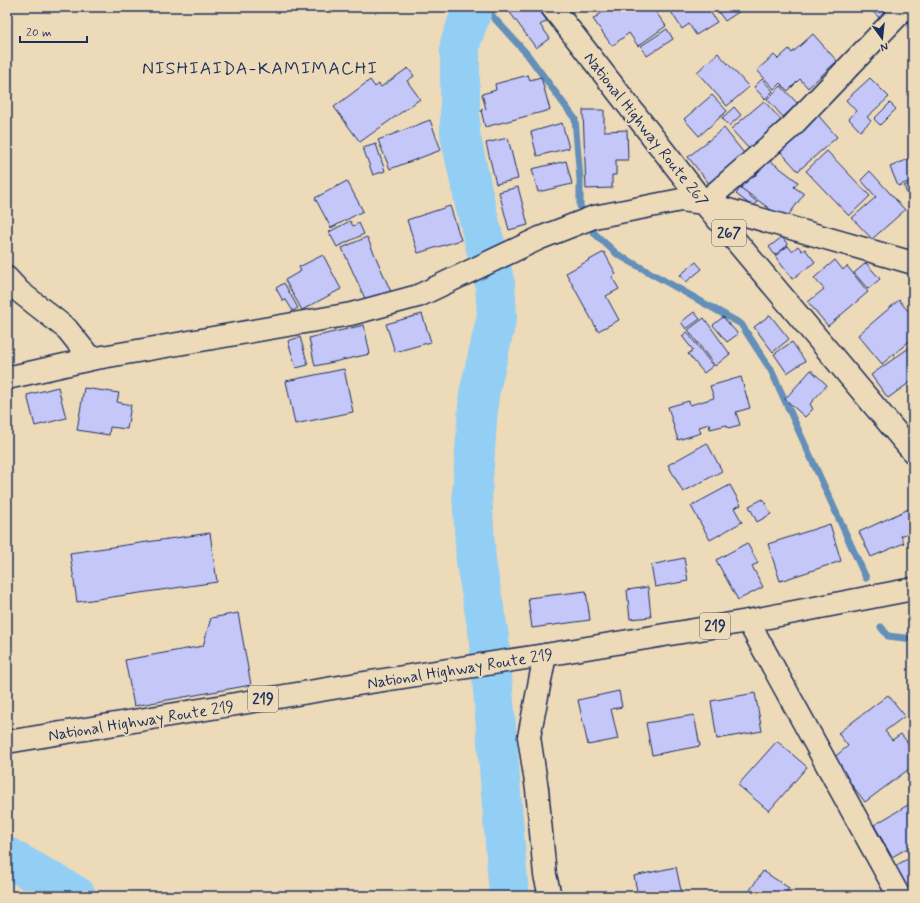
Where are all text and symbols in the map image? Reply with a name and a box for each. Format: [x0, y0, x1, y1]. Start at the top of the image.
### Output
scale bar [20, 18, 87, 44]
north arrow [862, 18, 902, 58]
text: 20 m [26, 25, 52, 41]
text: N [879, 39, 890, 54]
street label: National Highway Route 267 [579, 48, 713, 212]
district label: NISHIAIDA-KAMIMACHI [142, 57, 378, 81]
road number: 267 [712, 220, 746, 246]
road number: 219 [700, 613, 730, 639]
street label: National Highway Route 219 [366, 644, 555, 695]
road number: 219 [248, 686, 278, 712]
street label: National Highway Route 219 [47, 696, 236, 747]

